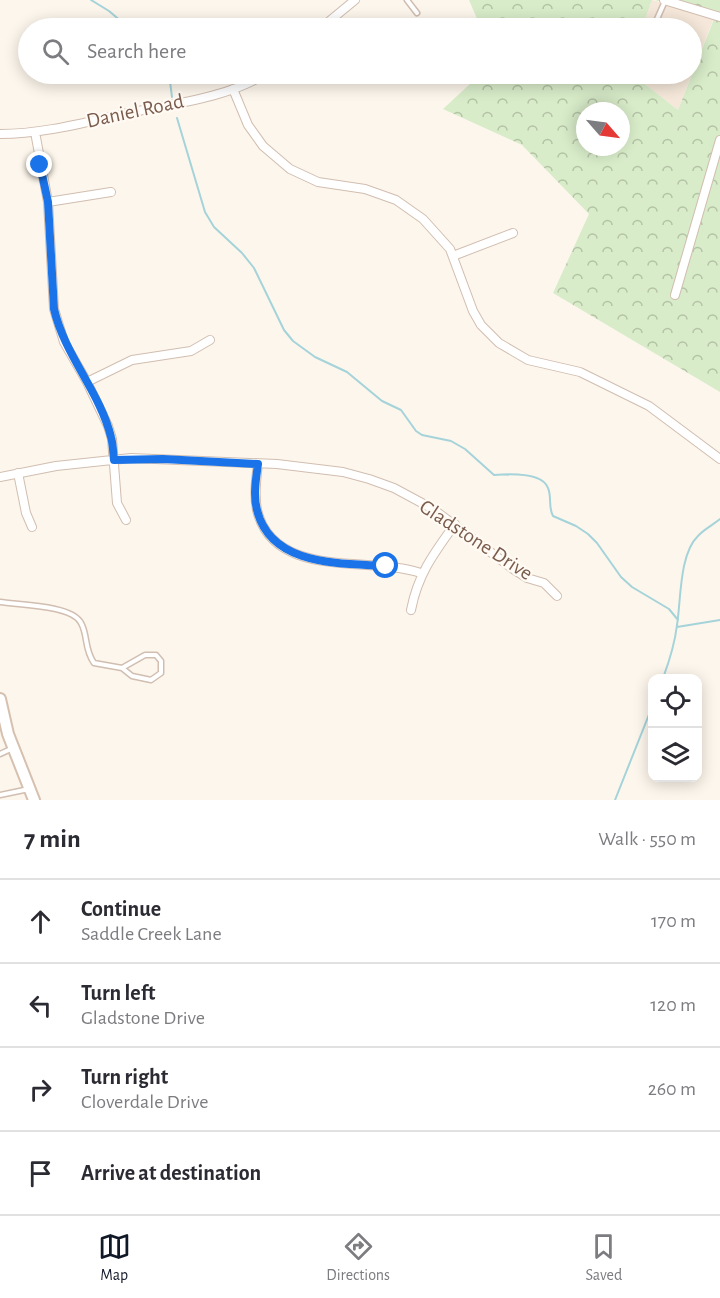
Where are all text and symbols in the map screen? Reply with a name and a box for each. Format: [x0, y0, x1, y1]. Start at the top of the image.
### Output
search box [18, 18, 702, 84]
icon: search [39, 35, 72, 68]
text: Search here [87, 40, 186, 62]
street label: Daniel Road [84, 90, 186, 132]
north arrow [576, 102, 630, 156]
route end [26, 151, 52, 177]
street label: Gladstone Drive [416, 496, 536, 584]
route start [372, 552, 398, 578]
map controls [648, 674, 702, 782]
button: locate [648, 674, 702, 728]
button: layers [648, 728, 702, 782]
text: 7 min [24, 826, 81, 852]
text: Walk · 550 m [598, 829, 696, 849]
text: Continue [81, 898, 161, 920]
icon: ahead [24, 905, 57, 938]
text: 170 m [651, 911, 696, 931]
text: Saddle Creek Lane [81, 924, 222, 944]
text: Turn left [81, 982, 155, 1004]
icon: left [24, 989, 57, 1022]
text: 120 m [650, 995, 696, 1015]
text: Gladstone Drive [81, 1008, 205, 1028]
text: Turn right [81, 1066, 168, 1088]
icon: right [24, 1073, 57, 1106]
text: 260 m [648, 1079, 696, 1099]
text: Cloverdale Drive [81, 1092, 208, 1112]
icon: arrive [24, 1157, 57, 1190]
text: Arrive at destination [81, 1162, 261, 1184]
tab: Map [98, 1230, 131, 1285]
tab: Directions [326, 1230, 390, 1285]
tab: Saved [586, 1230, 622, 1285]

